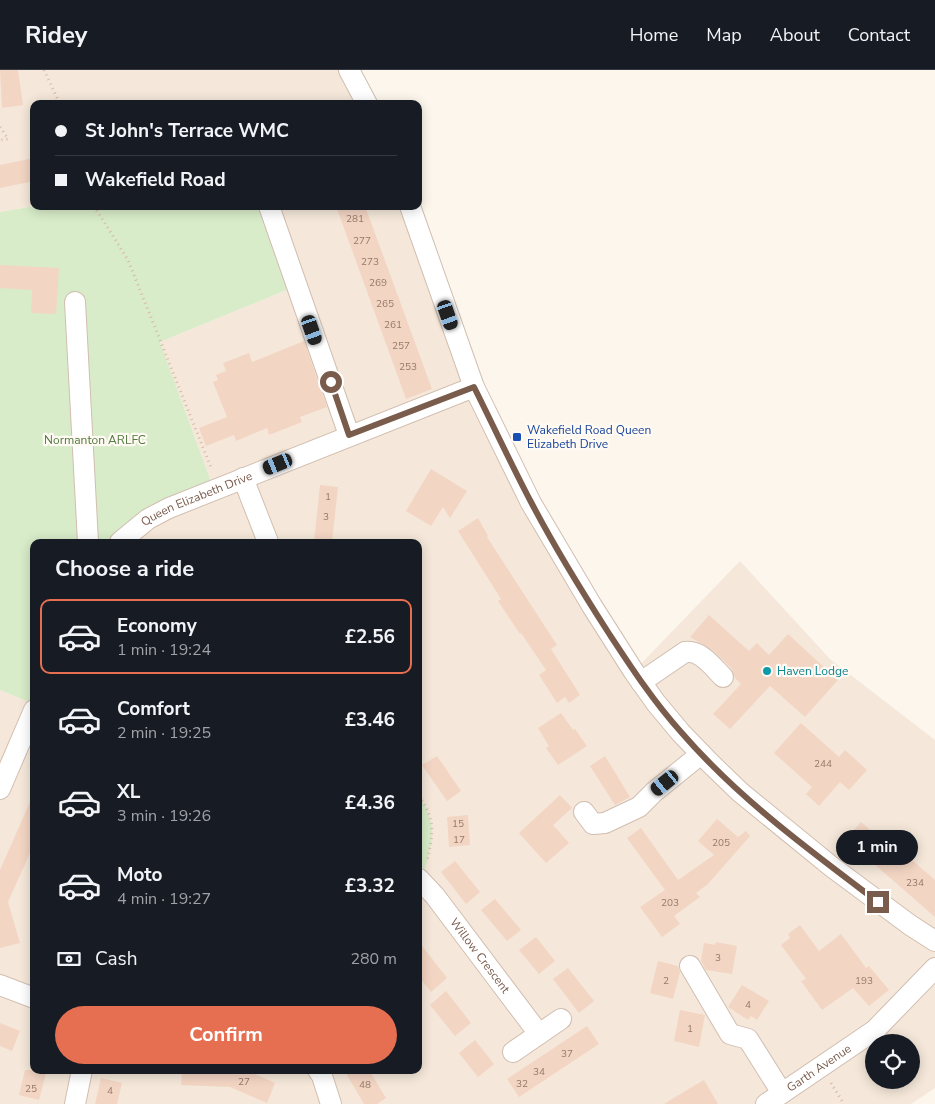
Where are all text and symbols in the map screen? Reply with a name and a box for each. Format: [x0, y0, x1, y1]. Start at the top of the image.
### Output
text: Ridey [25, 19, 87, 51]
text: Home [630, 23, 678, 47]
text: Map [706, 23, 742, 47]
text: About [770, 23, 820, 47]
text: Contact [848, 23, 910, 47]
text: St John's Terrace WMC [85, 118, 289, 144]
text: Wakefield Road [85, 167, 226, 193]
house number: 281 [346, 212, 364, 226]
house number: 277 [353, 234, 371, 248]
house number: 273 [361, 255, 379, 269]
house number: 269 [369, 276, 387, 290]
house number: 265 [376, 297, 394, 311]
car [436, 298, 459, 332]
car [300, 313, 323, 347]
house number: 261 [384, 318, 402, 332]
house number: 257 [392, 339, 410, 353]
house number: 253 [399, 360, 417, 374]
route start [320, 371, 342, 393]
place label: Wakefield Road Queen Elizabeth Drive [527, 422, 651, 452]
marker: Wakefield Road Queen Elizabeth Drive [511, 431, 523, 443]
park label: Normanton ARLFC [44, 432, 146, 448]
car [261, 451, 294, 477]
street label: Queen Elizabeth Drive [137, 468, 255, 530]
house number: 1 [325, 490, 331, 504]
house number: 3 [323, 510, 329, 524]
text: Choose a ride [55, 554, 194, 584]
text: Economy [117, 613, 197, 639]
icon: car [57, 614, 102, 659]
text: £2.56 [345, 624, 395, 650]
text: 1 min · 19:24 [117, 639, 211, 661]
place label: Haven Lodge [777, 663, 848, 679]
marker: Haven Lodge [761, 665, 773, 677]
text: Comfort [117, 696, 190, 722]
icon: car [57, 697, 102, 742]
text: £3.46 [345, 707, 395, 733]
text: 2 min · 19:25 [117, 722, 211, 744]
house number: 244 [814, 757, 832, 771]
car [648, 768, 681, 798]
text: XL [117, 779, 140, 805]
icon: car [57, 780, 102, 825]
text: £4.36 [345, 790, 395, 816]
text: 3 min · 19:26 [117, 805, 211, 827]
house number: 15 [452, 817, 464, 831]
callout: 1 min [837, 830, 919, 864]
house number: 17 [453, 833, 465, 847]
house number: 205 [712, 836, 730, 850]
text: 1 min [856, 836, 898, 858]
text: Moto [117, 862, 163, 888]
icon: car [57, 863, 102, 908]
text: £3.32 [345, 873, 395, 899]
house number: 234 [906, 876, 924, 890]
text: 4 min · 19:27 [117, 888, 211, 910]
route end [867, 891, 889, 913]
house number: 203 [661, 896, 679, 910]
street label: Willow Crescent [446, 915, 514, 997]
icon: cash [55, 945, 83, 973]
text: Cash [95, 946, 137, 972]
text: 280 m [350, 948, 397, 970]
house number: 3 [715, 951, 721, 965]
house number: 2 [663, 974, 669, 988]
house number: 193 [855, 974, 873, 988]
house number: 4 [745, 998, 751, 1012]
button: Confirm [55, 1006, 397, 1064]
house number: 1 [687, 1022, 693, 1036]
map controls [865, 1034, 920, 1089]
button: locate [865, 1034, 920, 1089]
street label: Garth Avenue [784, 1040, 854, 1096]
house number: 37 [561, 1047, 573, 1061]
house number: 34 [533, 1065, 545, 1079]
house number: 27 [238, 1075, 250, 1089]
house number: 32 [516, 1077, 528, 1091]
house number: 48 [359, 1078, 371, 1092]
house number: 25 [25, 1082, 37, 1096]
house number: 4 [107, 1084, 113, 1098]

